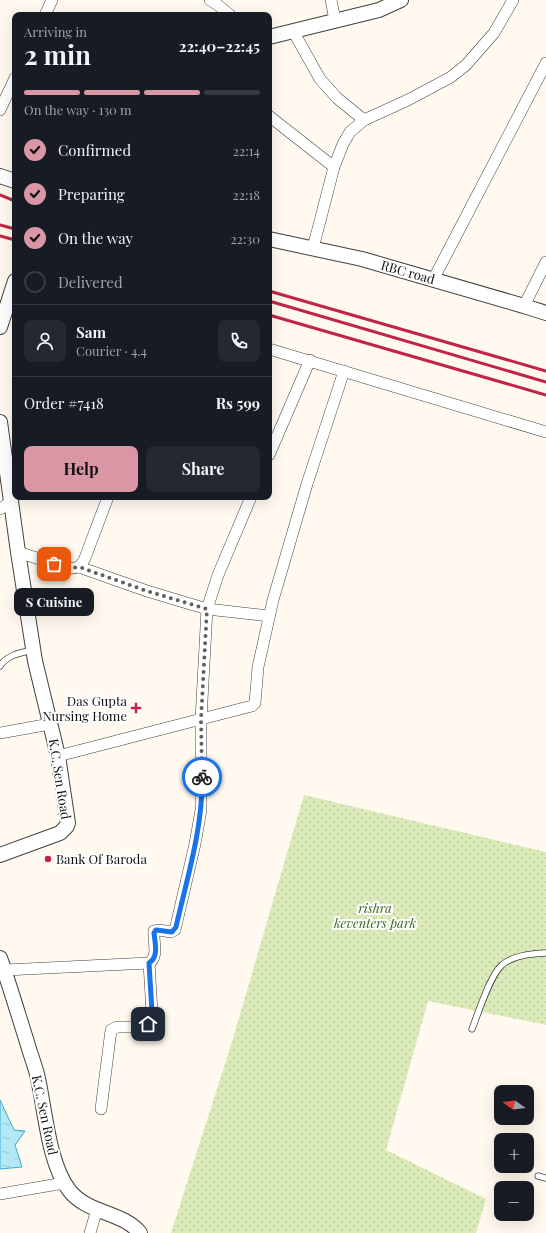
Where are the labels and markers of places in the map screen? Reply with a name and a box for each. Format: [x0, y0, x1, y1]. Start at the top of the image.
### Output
pin [37, 547, 71, 581]
callout: S Cuisine [14, 588, 94, 616]
place label: Das Gupta Nursing Home [42, 692, 128, 724]
marker: Das Gupta Nursing Home [130, 702, 142, 714]
place label: Bank Of Baroda [56, 850, 147, 867]
marker: Bank Of Baroda [43, 854, 53, 864]
pin [131, 1007, 165, 1041]

